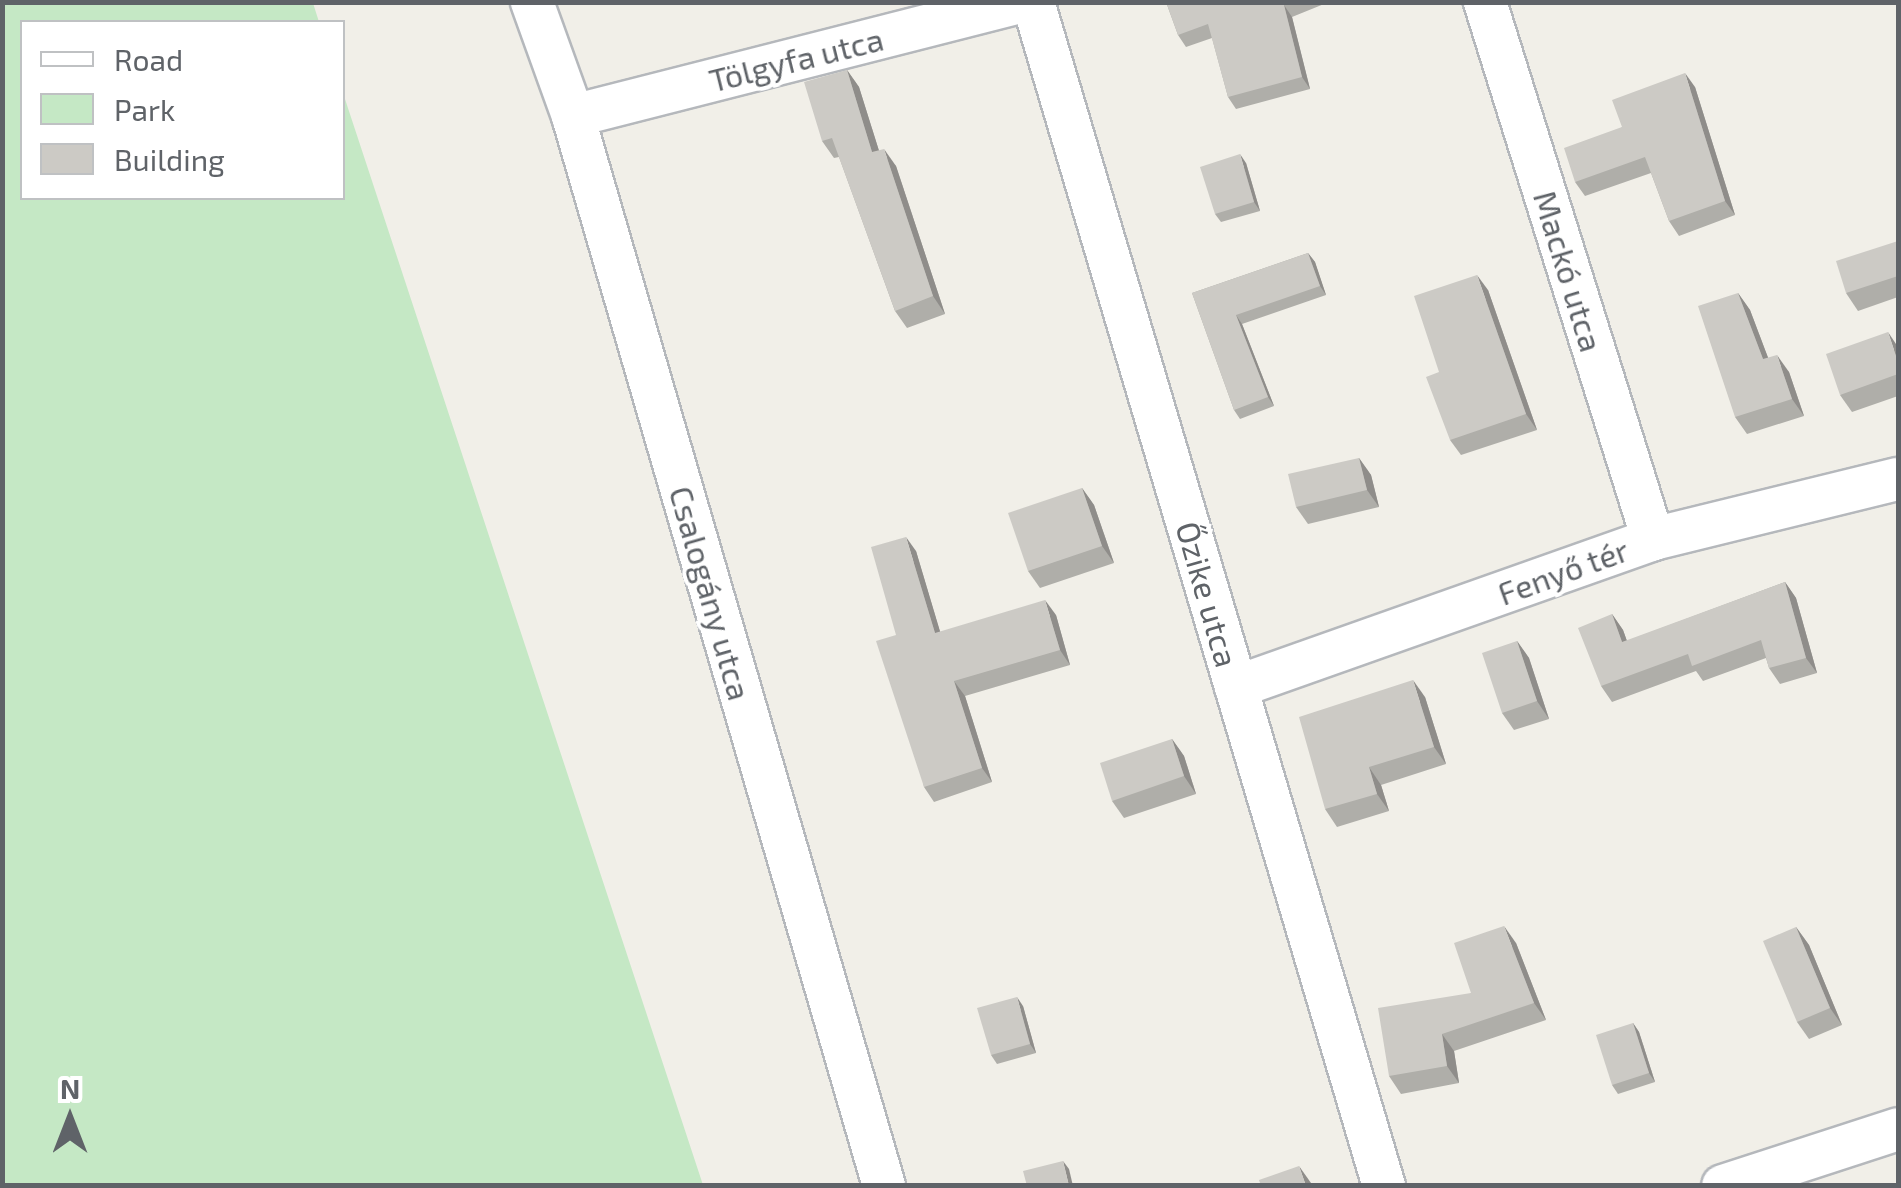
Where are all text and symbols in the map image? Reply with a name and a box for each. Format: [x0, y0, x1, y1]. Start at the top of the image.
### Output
street label: Tölgyfa utca [705, 19, 887, 99]
legend [20, 20, 345, 200]
text: Road [114, 41, 183, 77]
text: Park [114, 91, 175, 127]
text: Building [114, 141, 225, 177]
street label: Mackó utca [1526, 186, 1612, 356]
street label: Csalogány utca [662, 481, 760, 705]
street label: Őzike utca [1169, 517, 1247, 671]
street label: Fenyő tér [1492, 530, 1634, 612]
north arrow [20, 1068, 120, 1168]
text: N [60, 1071, 80, 1105]

